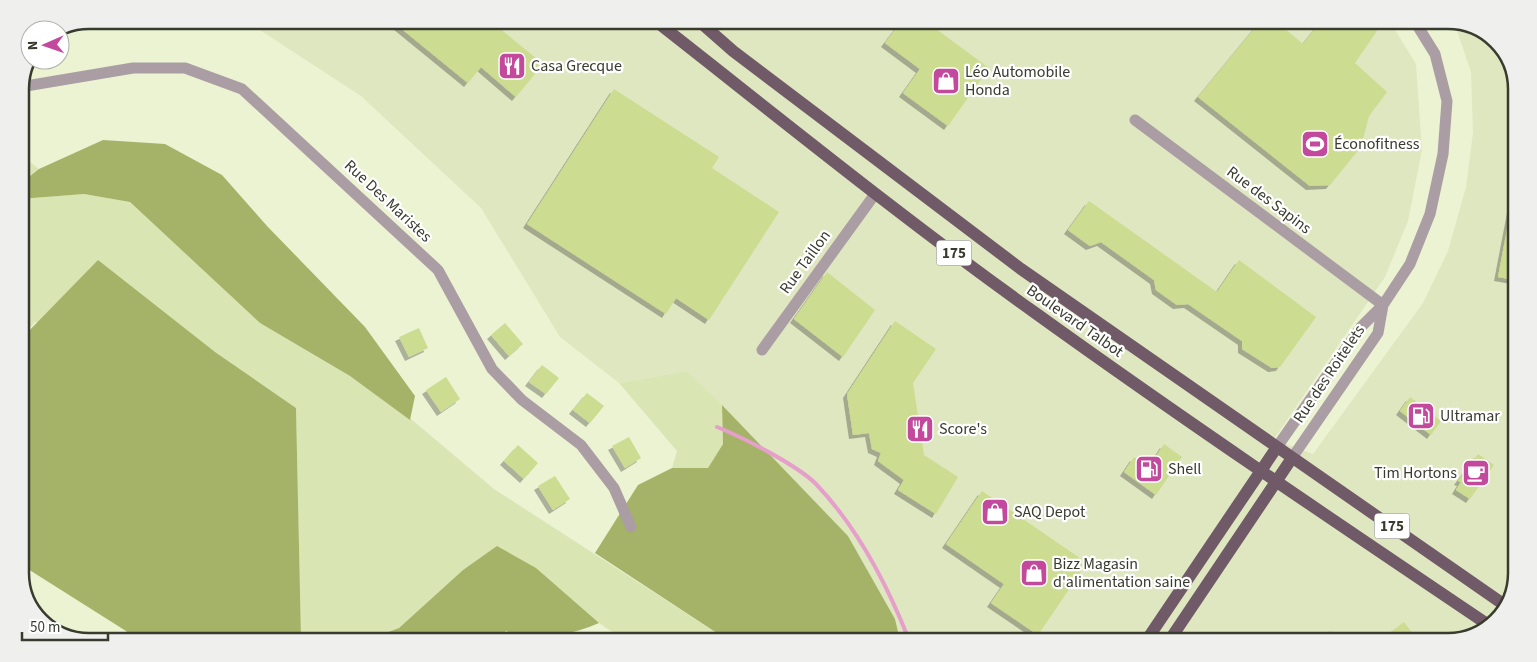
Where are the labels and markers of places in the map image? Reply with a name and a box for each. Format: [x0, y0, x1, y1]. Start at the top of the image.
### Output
restaurant icon: Casa Grecque [497, 51, 527, 81]
place label: Casa Grecque [531, 55, 622, 77]
place label: Léo Automobile Honda [965, 61, 1070, 101]
shop icon: Léo Automobile Honda [931, 66, 961, 96]
sports icon: Éconofitness [1300, 129, 1330, 159]
place label: Éconofitness [1334, 133, 1420, 155]
fuel station icon: Ultramar [1406, 401, 1436, 431]
place label: Ultramar [1440, 405, 1500, 427]
restaurant icon: Score's [905, 414, 935, 444]
place label: Score's [939, 418, 987, 440]
fuel station icon: Shell [1134, 454, 1164, 484]
place label: Shell [1168, 458, 1201, 480]
cafe icon: Tim Hortons [1461, 458, 1491, 488]
place label: Tim Hortons [1374, 462, 1457, 484]
shop icon: SAQ Depot [980, 497, 1010, 527]
place label: SAQ Depot [1014, 501, 1086, 523]
place label: Bizz Magasin d'alimentation saine [1053, 553, 1190, 593]
shop icon: Bizz Magasin d'alimentation saine [1019, 558, 1049, 588]

